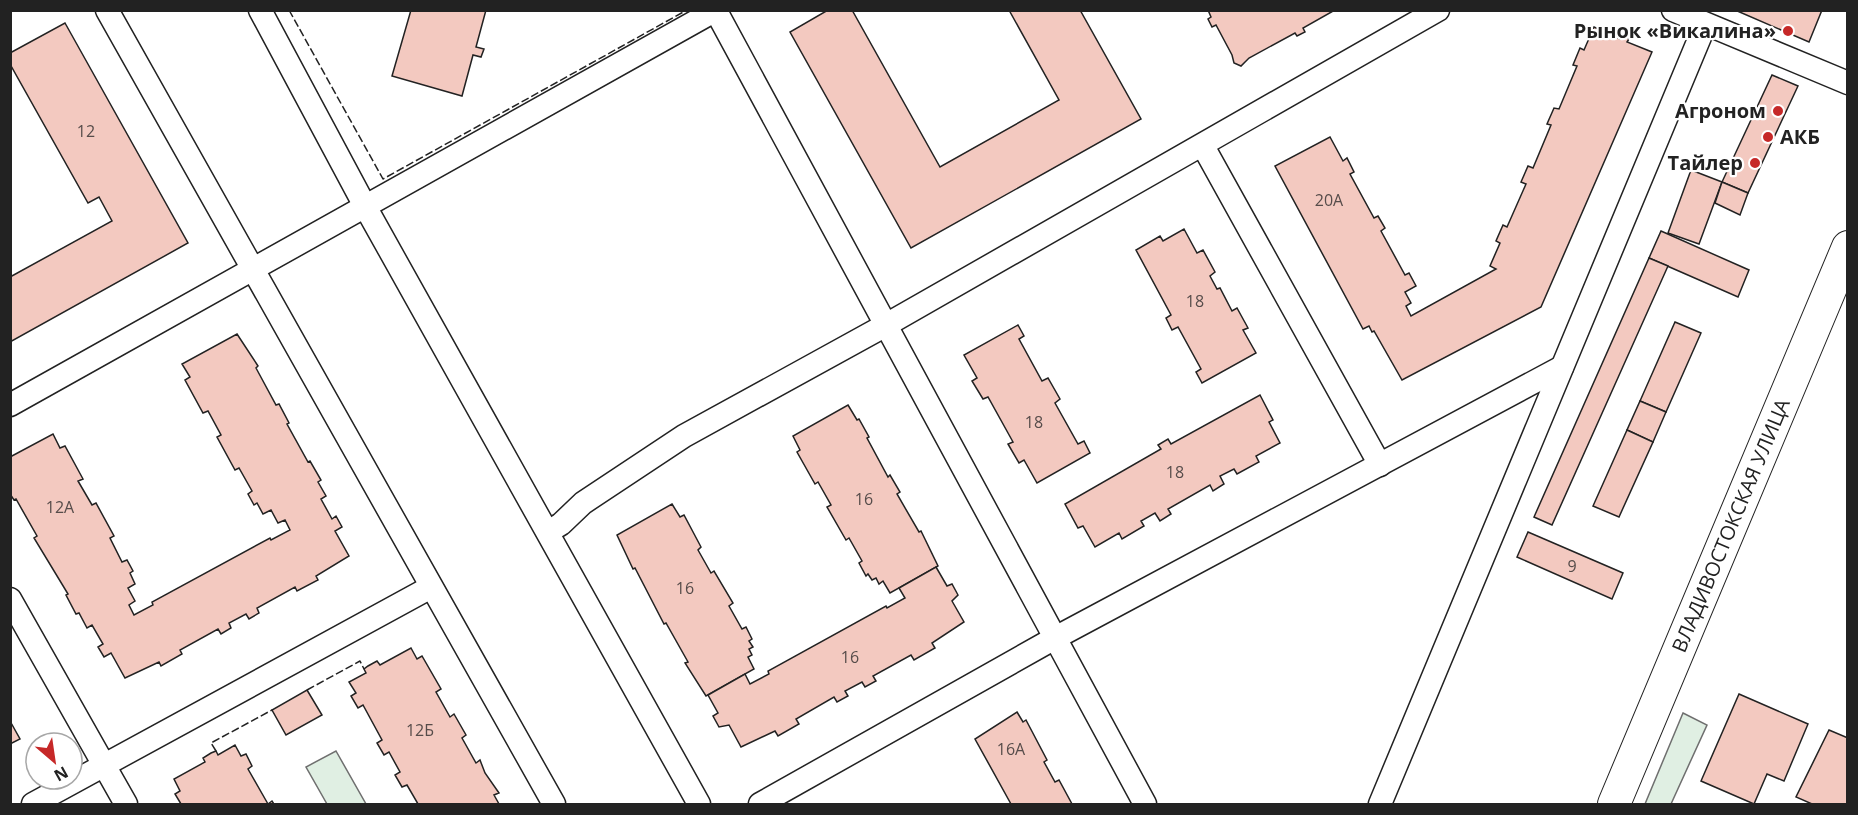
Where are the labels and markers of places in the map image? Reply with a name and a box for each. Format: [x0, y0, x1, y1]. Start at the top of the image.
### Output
place label: Рынок «Викалина» [1574, 17, 1776, 44]
marker: Рынок «Викалина» [1781, 24, 1795, 38]
place label: Агроном [1675, 97, 1766, 124]
marker: Агроном [1771, 104, 1785, 118]
place label: АКБ [1780, 123, 1820, 150]
marker: АКБ [1761, 130, 1775, 144]
place label: Тайлер [1668, 149, 1743, 176]
marker: Тайлер [1748, 156, 1762, 170]

